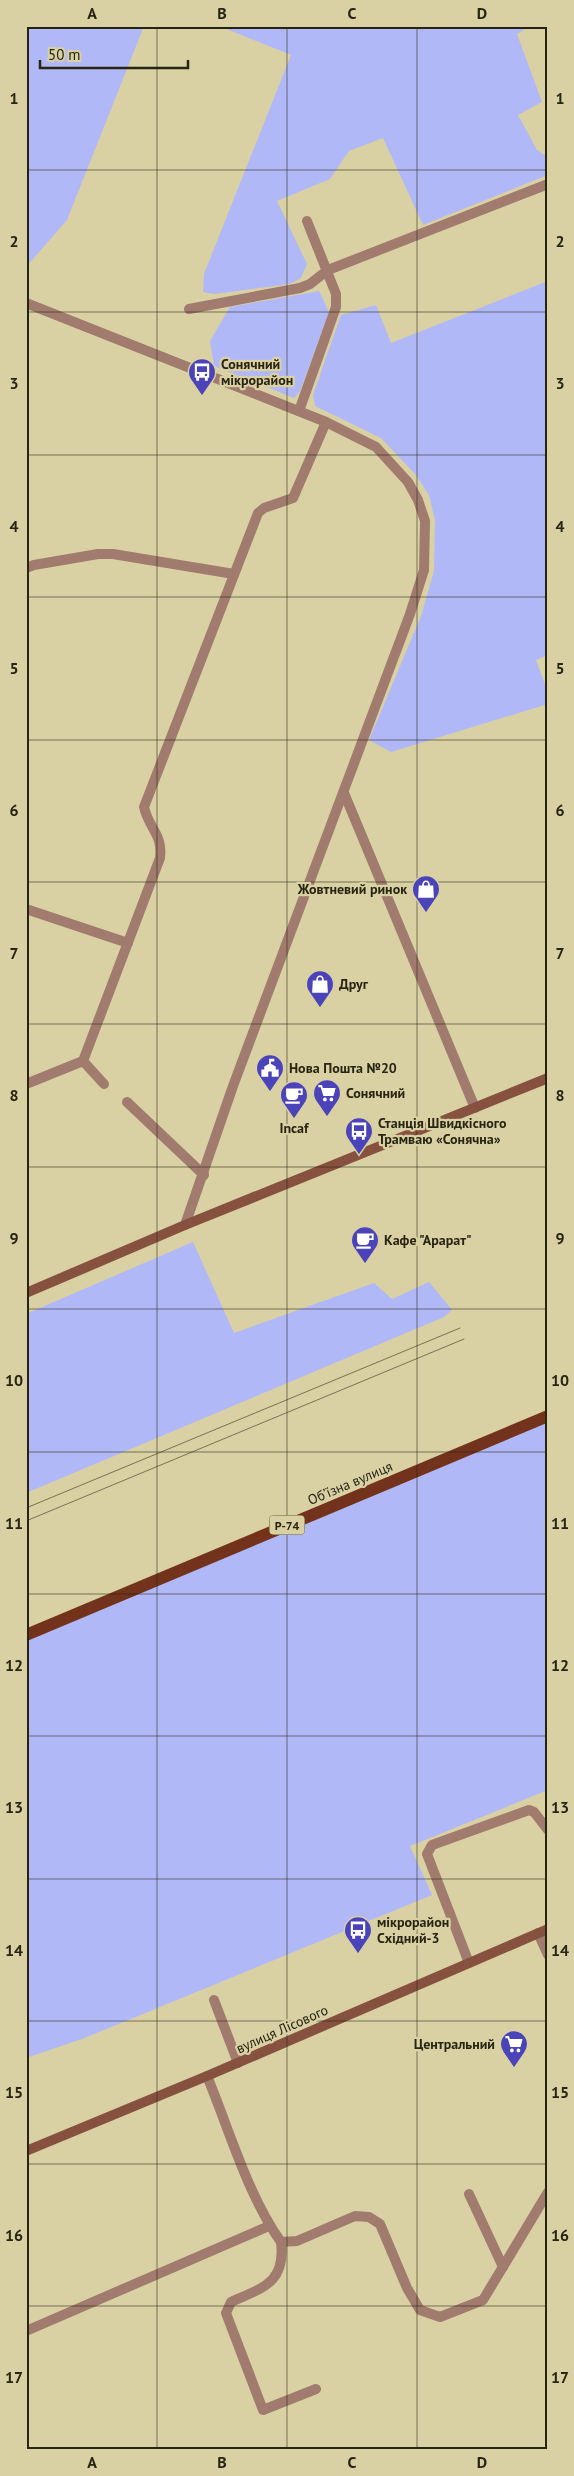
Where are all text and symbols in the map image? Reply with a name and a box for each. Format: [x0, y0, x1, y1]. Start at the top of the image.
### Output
text: A [87, 3, 97, 23]
text: B [217, 3, 227, 23]
text: C [348, 3, 357, 23]
text: D [477, 3, 487, 23]
scale bar [40, 38, 188, 70]
text: 50 m [48, 45, 81, 64]
text: 1 [9, 88, 19, 108]
text: 1 [555, 88, 565, 108]
text: 2 [9, 231, 19, 251]
text: 2 [555, 231, 565, 251]
place label: Сонячний мікрорайон [221, 355, 293, 389]
bus stop icon: Сонячний мікрорайон [187, 357, 217, 396]
text: 3 [9, 373, 19, 393]
text: 3 [555, 373, 565, 393]
text: 4 [9, 516, 19, 536]
text: 4 [555, 516, 565, 536]
text: 5 [9, 658, 19, 678]
text: 5 [555, 658, 565, 678]
text: 6 [9, 800, 19, 820]
text: 6 [555, 800, 565, 820]
shop icon: Жовтневий ринок [411, 874, 441, 913]
place label: Жовтневий ринок [297, 880, 407, 898]
text: 7 [9, 943, 19, 963]
text: 7 [555, 943, 565, 963]
shop icon: Друг [305, 969, 335, 1008]
place label: Друг [339, 975, 369, 993]
public building icon: Нова Пошта №20 [255, 1053, 285, 1092]
place label: Нова Пошта №20 [289, 1059, 397, 1077]
supermarket icon: Сонячний [312, 1078, 342, 1117]
cafe icon: Incaf [279, 1080, 309, 1119]
place label: Сонячний [346, 1084, 405, 1102]
text: 8 [9, 1085, 19, 1105]
text: 8 [555, 1085, 565, 1105]
place label: Станцiя Швидкiсного Трамваю «Сонячна» [378, 1114, 507, 1148]
bus stop icon: Станцiя Швидкiсного Трамваю «Сонячна» [344, 1116, 374, 1155]
place label: Incaf [279, 1119, 310, 1137]
cafe icon: Кафе "Арарат" [350, 1225, 380, 1264]
text: 9 [9, 1228, 19, 1248]
text: 9 [555, 1228, 565, 1248]
place label: Кафе "Арарат" [384, 1231, 472, 1249]
text: 10 [5, 1370, 23, 1390]
text: 10 [551, 1370, 569, 1390]
street label: Обʼїзна вулиця [305, 1457, 395, 1509]
text: 11 [5, 1513, 23, 1533]
text: 11 [551, 1513, 569, 1533]
road number: Р-74 [270, 1516, 304, 1534]
text: 12 [5, 1655, 23, 1675]
text: 12 [551, 1655, 569, 1675]
text: 13 [5, 1797, 23, 1817]
text: 13 [551, 1797, 569, 1817]
place label: мікрорайон Східний-3 [377, 1913, 449, 1947]
bus stop icon: мікрорайон Східний-3 [343, 1915, 373, 1954]
text: 14 [5, 1940, 23, 1960]
text: 14 [551, 1940, 569, 1960]
street label: вулиця Лісового [233, 2001, 331, 2057]
supermarket icon: Центральний [499, 2029, 529, 2068]
place label: Центральний [414, 2035, 495, 2053]
text: 15 [5, 2082, 23, 2102]
text: 15 [551, 2082, 569, 2102]
text: 16 [5, 2225, 23, 2245]
text: 16 [551, 2225, 569, 2245]
text: 17 [5, 2367, 23, 2387]
text: 17 [551, 2367, 569, 2387]
text: A [87, 2452, 97, 2472]
text: B [217, 2452, 227, 2472]
text: C [348, 2452, 357, 2472]
text: D [477, 2452, 487, 2472]

